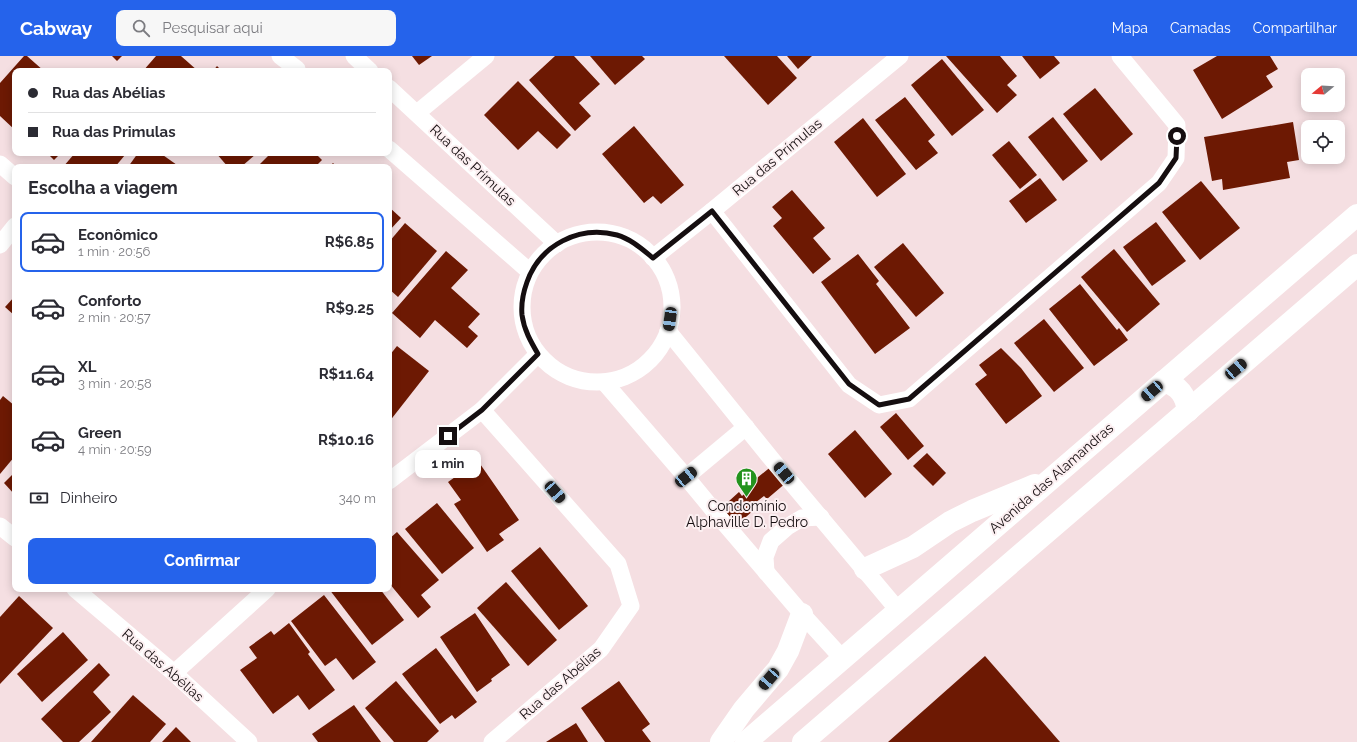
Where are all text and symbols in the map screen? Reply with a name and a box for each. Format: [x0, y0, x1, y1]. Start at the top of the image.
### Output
search box [116, 10, 396, 46]
text: Cabway [20, 17, 92, 39]
icon: search [130, 17, 152, 39]
text: Pesquisar aqui [162, 19, 263, 37]
text: Mapa [1112, 20, 1148, 36]
text: Camadas [1170, 20, 1231, 36]
text: Compartilhar [1253, 20, 1337, 36]
north arrow [1301, 68, 1345, 112]
map controls [1301, 68, 1345, 164]
text: Rua das Abélias [52, 84, 165, 102]
street label: Rua das Prímulas [729, 115, 825, 199]
button: locate [1301, 120, 1345, 164]
street label: Rua das Primulas [427, 121, 519, 209]
text: Rua das Primulas [52, 123, 176, 141]
route start [1168, 127, 1186, 145]
text: Escolha a viagem [28, 177, 178, 198]
icon: car [30, 224, 66, 260]
text: Econômico [78, 226, 158, 244]
text: R$6.85 [325, 233, 374, 251]
text: 1 min · 20:56 [78, 244, 150, 259]
icon: car [30, 290, 66, 326]
text: Conforto [78, 292, 141, 310]
text: R$9.25 [326, 299, 374, 317]
car [662, 306, 678, 332]
text: 2 min · 20:57 [78, 310, 151, 325]
icon: car [30, 356, 66, 392]
car [1223, 357, 1249, 381]
text: XL [78, 358, 96, 376]
text: R$11.64 [319, 365, 374, 383]
text: 3 min · 20:58 [78, 376, 152, 391]
car [1139, 379, 1165, 403]
street label: Avenida das Alamandras [986, 420, 1117, 536]
icon: car [30, 422, 66, 458]
text: Green [78, 424, 122, 442]
route end [439, 427, 457, 445]
text: R$10.16 [318, 431, 374, 449]
text: 4 min · 20:59 [78, 442, 152, 457]
callout: 1 min [415, 450, 481, 478]
text: 1 min [432, 456, 464, 471]
car [772, 460, 796, 486]
car [673, 465, 699, 489]
building icon: Condomínio Alphaville D. Pedro [734, 465, 760, 498]
car [543, 479, 567, 505]
icon: cash [28, 487, 50, 509]
text: Dinheiro [60, 489, 118, 507]
text: 340 m [339, 491, 376, 506]
place label: Condomínio Alphaville D. Pedro [686, 498, 808, 530]
button: Confirmar [28, 538, 376, 584]
street label: Rua das Abélias [119, 625, 207, 705]
street label: Rua das Abélias [516, 643, 604, 723]
car [757, 666, 781, 692]

